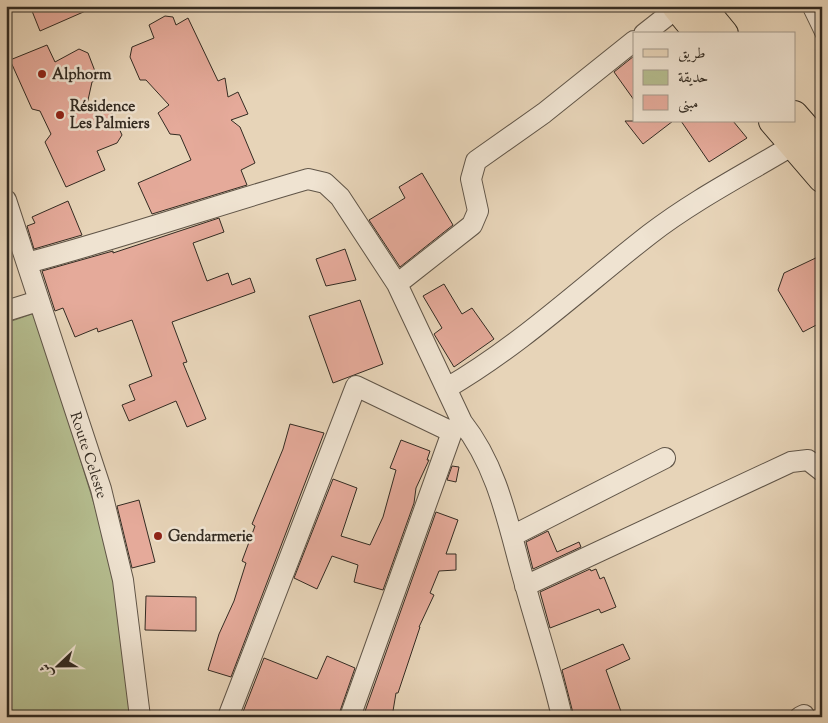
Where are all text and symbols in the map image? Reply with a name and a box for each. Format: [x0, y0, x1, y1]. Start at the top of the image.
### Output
legend [633, 32, 796, 122]
text: طريق [678, 44, 705, 65]
place label: Alphorm [52, 65, 112, 86]
marker: Alphorm [36, 68, 48, 80]
text: حديقة [678, 68, 708, 89]
text: مبنى [678, 94, 698, 115]
place label: Résidence Les Palmiers [70, 97, 150, 135]
marker: Résidence Les Palmiers [54, 109, 66, 121]
street label: Route Celeste [64, 409, 111, 502]
place label: Gendarmerie [168, 527, 253, 548]
marker: Gendarmerie [152, 530, 164, 542]
north arrow [32, 640, 82, 690]
text: ش [36, 660, 60, 680]

